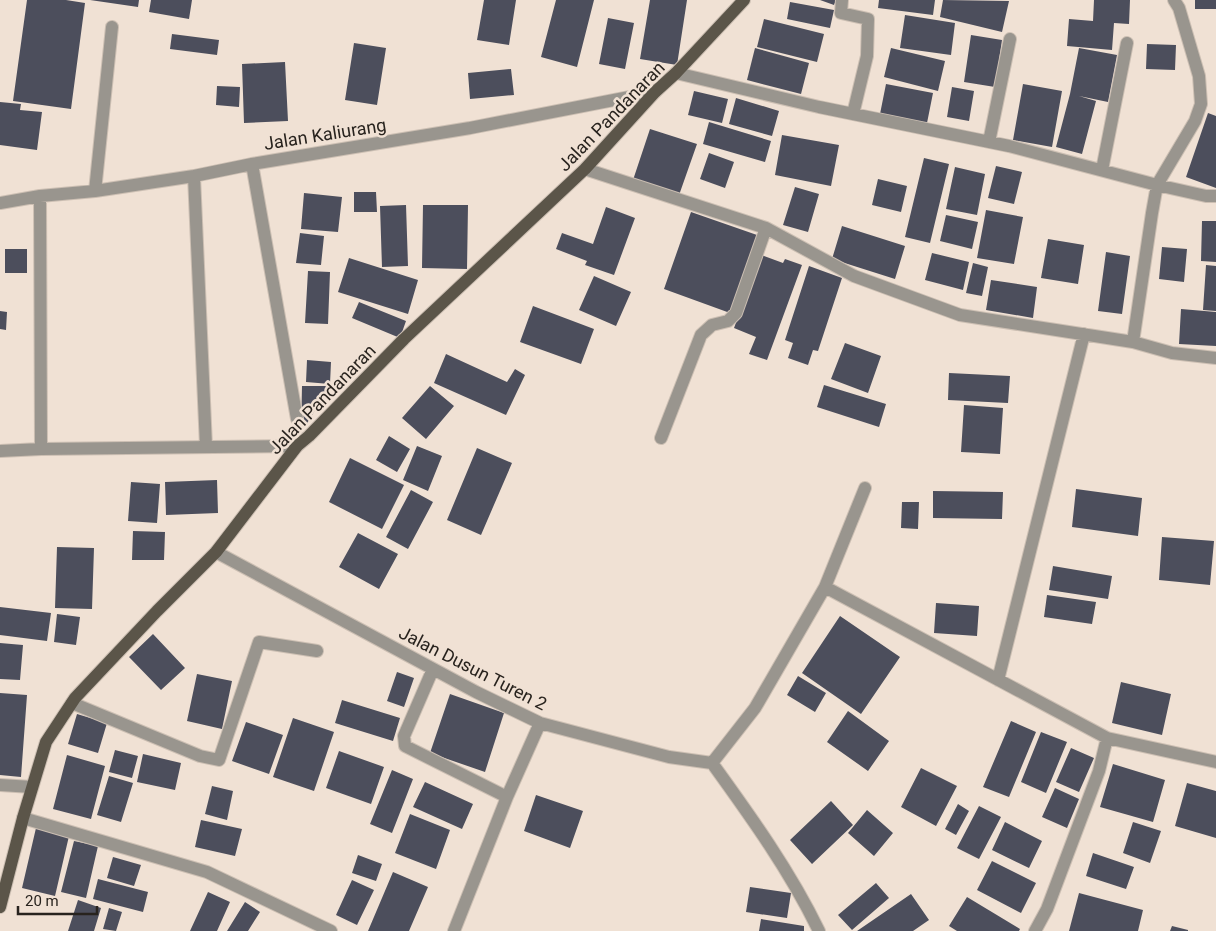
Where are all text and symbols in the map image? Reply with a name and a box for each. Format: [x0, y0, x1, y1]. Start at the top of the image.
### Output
street label: Jalan Pandanaran [553, 57, 669, 175]
street label: Jalan Kaliurang [262, 114, 388, 154]
street label: Jalan Pandanaran [264, 340, 380, 458]
street label: Jalan Dusun Turen 2 [396, 622, 550, 714]
scale bar [18, 884, 96, 916]
text: 20 m [25, 892, 59, 910]

